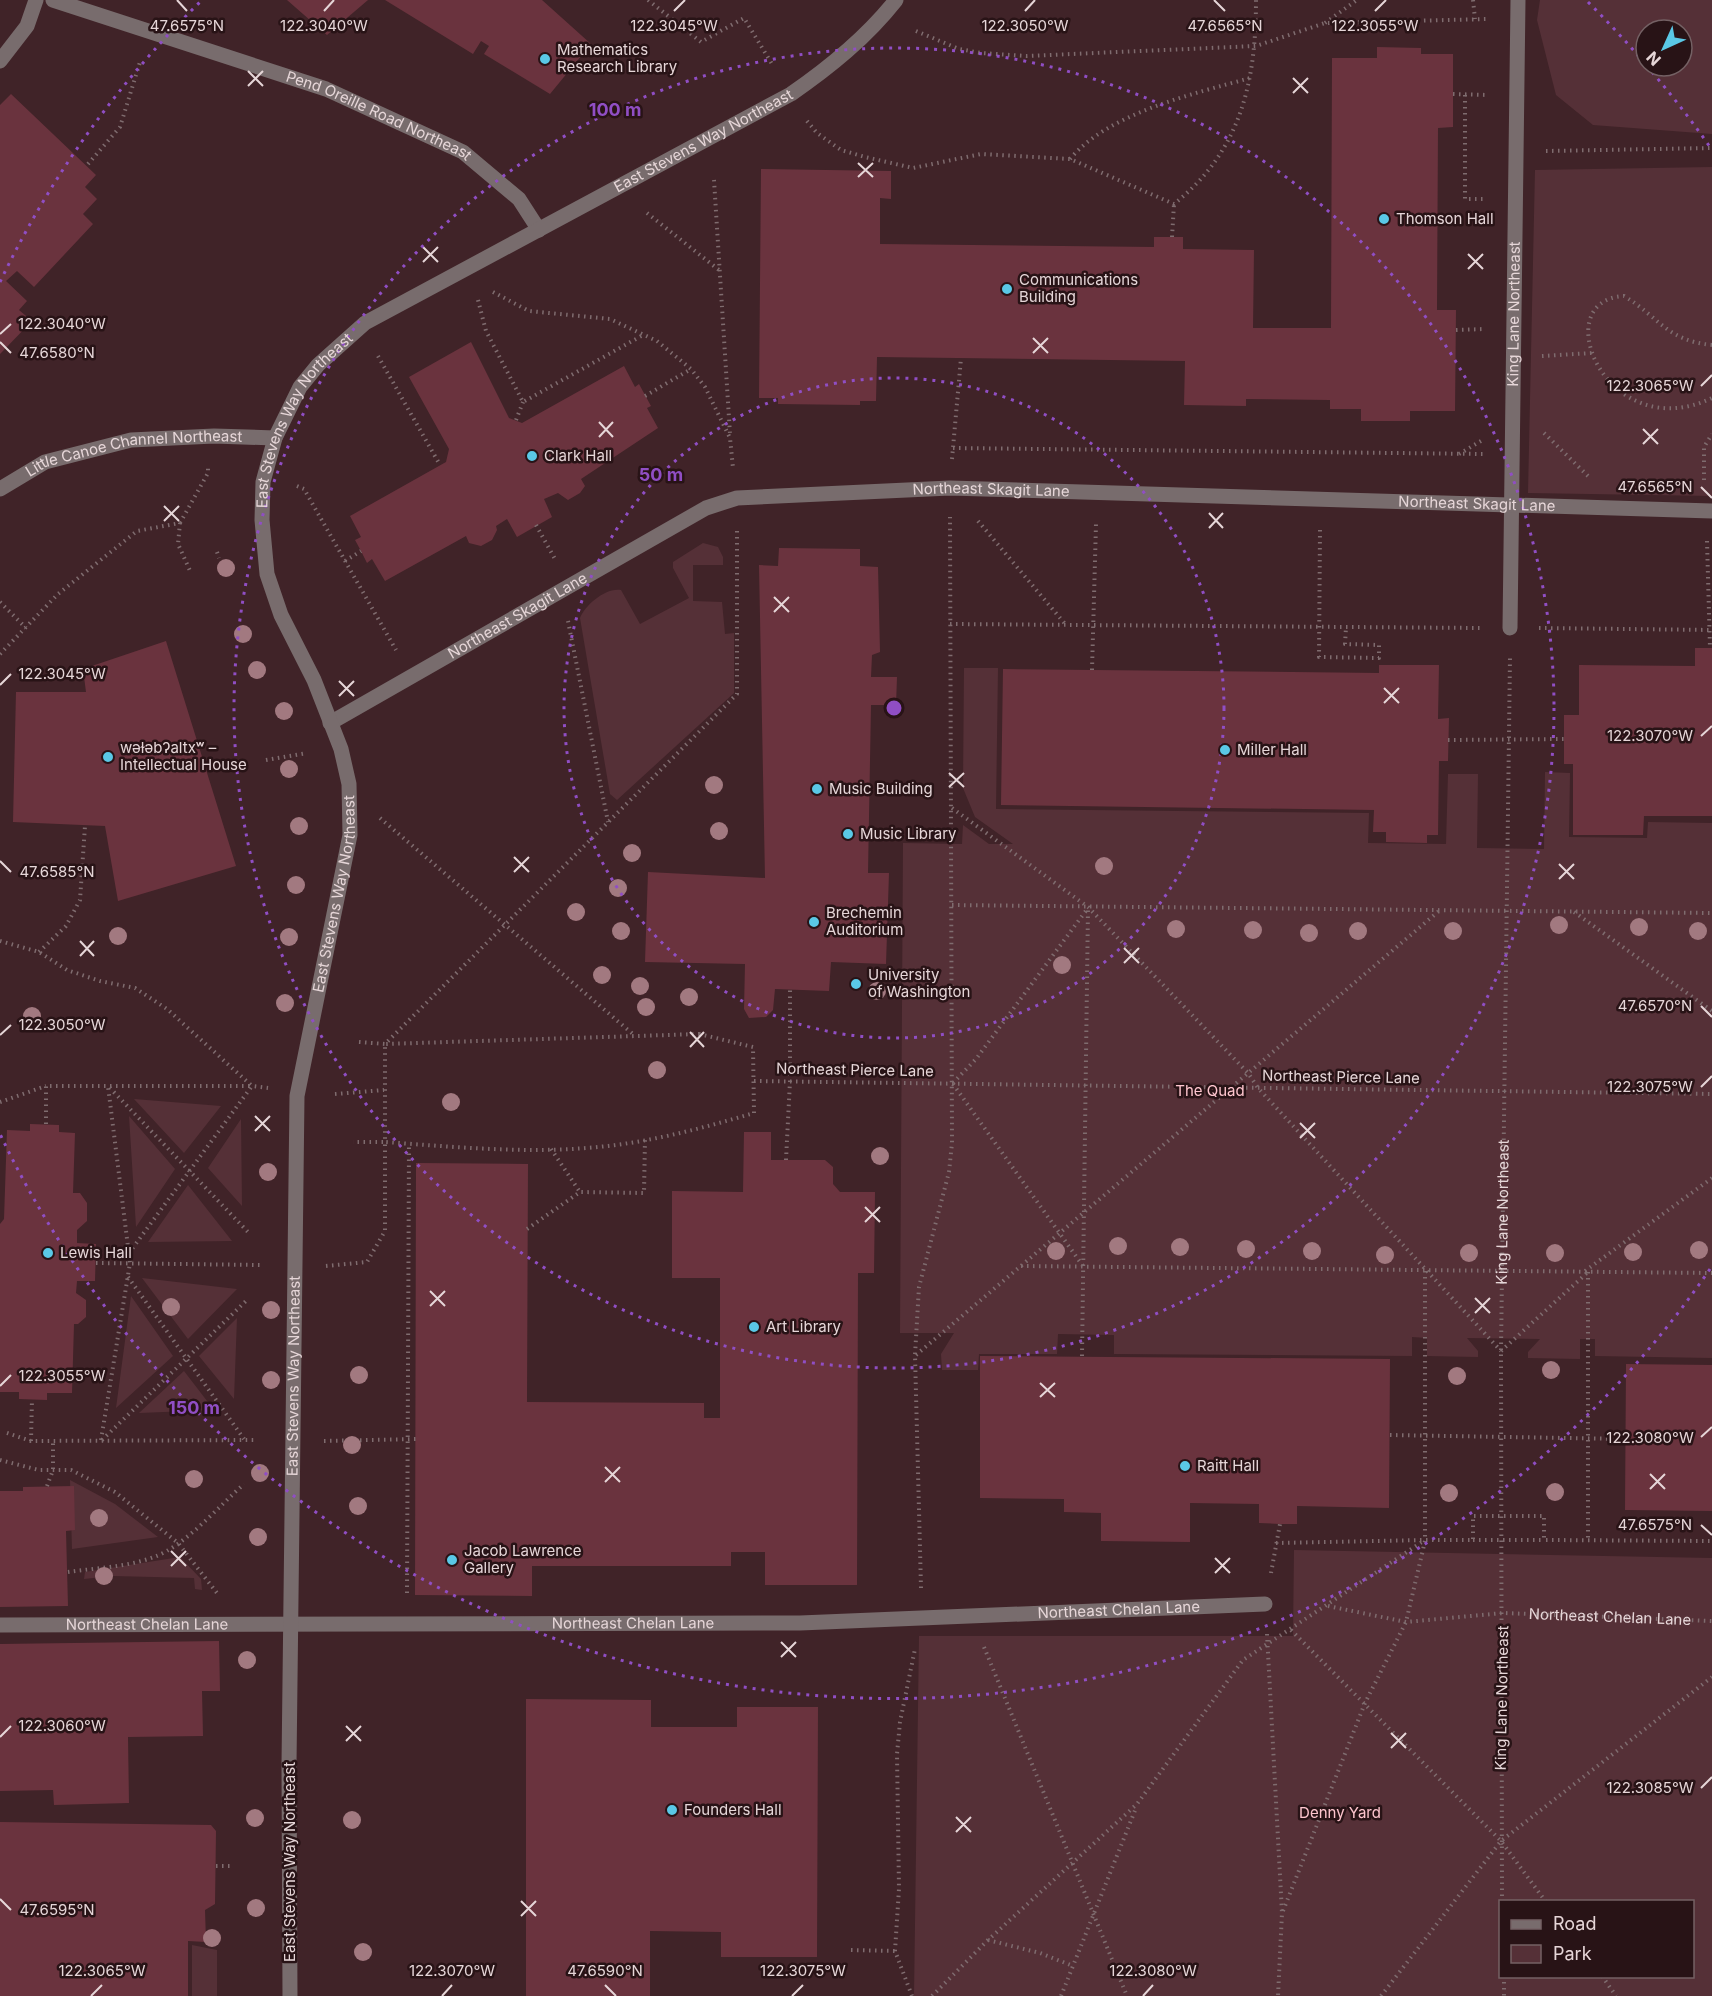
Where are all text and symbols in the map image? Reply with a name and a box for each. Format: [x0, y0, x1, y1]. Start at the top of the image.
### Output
text: 47.6575°N [150, 16, 224, 35]
text: 122.3040°W [280, 16, 368, 35]
text: 122.3045°W [630, 16, 718, 35]
text: 122.3050°W [981, 16, 1069, 35]
text: 47.6565°N [1187, 16, 1263, 35]
text: 122.3055°W [1332, 16, 1419, 35]
north arrow [1634, 18, 1694, 78]
place label: Mathematics Research Library [557, 40, 678, 76]
text: N [1642, 47, 1665, 70]
marker: Mathematics Research Library [538, 52, 552, 66]
street label: Pend Oreille Road Northeast [284, 67, 476, 164]
street label: East Stevens Way Northeast [611, 85, 796, 196]
text: 100 m [589, 99, 641, 120]
place label: Thomson Hall [1396, 209, 1494, 228]
marker: Thomson Hall [1377, 212, 1391, 226]
street label: King Lane Northeast [1503, 241, 1524, 387]
place label: Communications Building [1019, 270, 1138, 306]
marker: Communications Building [1000, 282, 1014, 296]
text: 122.3040°W [18, 314, 106, 333]
street label: East Stevens Way Northeast [252, 329, 356, 508]
text: 47.6580°N [19, 343, 95, 362]
text: 122.3065°W [1606, 376, 1694, 395]
street label: Little Canoe Channel Northeast [22, 426, 243, 481]
place label: Clark Hall [544, 446, 612, 465]
marker: Clark Hall [525, 449, 539, 463]
text: 50 m [639, 464, 683, 485]
text: 47.6565°N [1617, 477, 1693, 496]
street label: Northeast Skagit Lane [912, 478, 1070, 501]
street label: Northeast Skagit Lane [1398, 492, 1556, 515]
street label: Northeast Skagit Lane [444, 568, 590, 663]
text: 122.3045°W [18, 664, 106, 683]
centre of rings [884, 698, 904, 718]
text: 122.3070°W [1607, 726, 1693, 745]
place label: wǝɫǝbʔaltxʷ – Intellectual House [120, 738, 247, 774]
place label: Miller Hall [1237, 740, 1307, 759]
marker: Miller Hall [1218, 743, 1232, 757]
marker: wǝɫǝbʔaltxʷ – Intellectual House [101, 750, 115, 764]
place label: Music Building [829, 779, 933, 798]
marker: Music Building [810, 782, 824, 796]
street label: East Stevens Way Northeast [308, 795, 359, 994]
place label: Music Library [860, 824, 957, 843]
marker: Music Library [841, 827, 855, 841]
text: 47.6585°N [19, 862, 95, 881]
place label: Brechemin Auditorium [826, 903, 903, 939]
marker: Brechemin Auditorium [807, 915, 821, 929]
place label: University of Washington [868, 965, 970, 1001]
marker: University of Washington [849, 977, 863, 991]
text: 47.6570°N [1618, 996, 1692, 1015]
text: 122.3050°W [18, 1015, 106, 1034]
street label: Northeast Pierce Lane [776, 1059, 934, 1080]
street label: Northeast Pierce Lane [1262, 1066, 1420, 1087]
text: 122.3075°W [1607, 1077, 1693, 1096]
park label: The Quad [1175, 1081, 1245, 1100]
street label: King Lane Northeast [1492, 1139, 1513, 1285]
place label: Lewis Hall [60, 1243, 132, 1262]
marker: Lewis Hall [41, 1246, 55, 1260]
street label: East Stevens Way Northeast [282, 1276, 304, 1476]
place label: Art Library [766, 1317, 842, 1336]
marker: Art Library [747, 1320, 761, 1334]
text: 122.3055°W [19, 1366, 106, 1385]
text: 150 m [168, 1397, 220, 1418]
text: 122.3080°W [1606, 1428, 1694, 1447]
place label: Raitt Hall [1197, 1456, 1259, 1475]
marker: Raitt Hall [1178, 1459, 1192, 1473]
text: 47.6575°N [1618, 1515, 1692, 1534]
place label: Jacob Lawrence Gallery [464, 1541, 581, 1577]
marker: Jacob Lawrence Gallery [445, 1553, 459, 1567]
street label: Northeast Chelan Lane [1037, 1597, 1200, 1622]
street label: Northeast Chelan Lane [1528, 1604, 1692, 1629]
street label: Northeast Chelan Lane [552, 1613, 714, 1633]
street label: Northeast Chelan Lane [66, 1614, 228, 1634]
street label: King Lane Northeast [1491, 1625, 1512, 1771]
text: 122.3060°W [18, 1716, 106, 1735]
street label: East Stevens Way Northeast [280, 1762, 299, 1962]
text: 122.3085°W [1606, 1778, 1694, 1797]
place label: Founders Hall [684, 1800, 782, 1819]
marker: Founders Hall [665, 1803, 679, 1817]
park label: Denny Yard [1299, 1803, 1381, 1822]
text: 47.6595°N [19, 1900, 95, 1919]
legend [1499, 1900, 1694, 1978]
text: Road [1553, 1913, 1596, 1934]
text: Park [1553, 1943, 1592, 1964]
text: 122.3065°W [58, 1961, 146, 1980]
text: 122.3070°W [409, 1961, 495, 1980]
text: 47.6590°N [567, 1961, 643, 1980]
text: 122.3075°W [760, 1961, 846, 1980]
text: 122.3080°W [1109, 1961, 1197, 1980]

